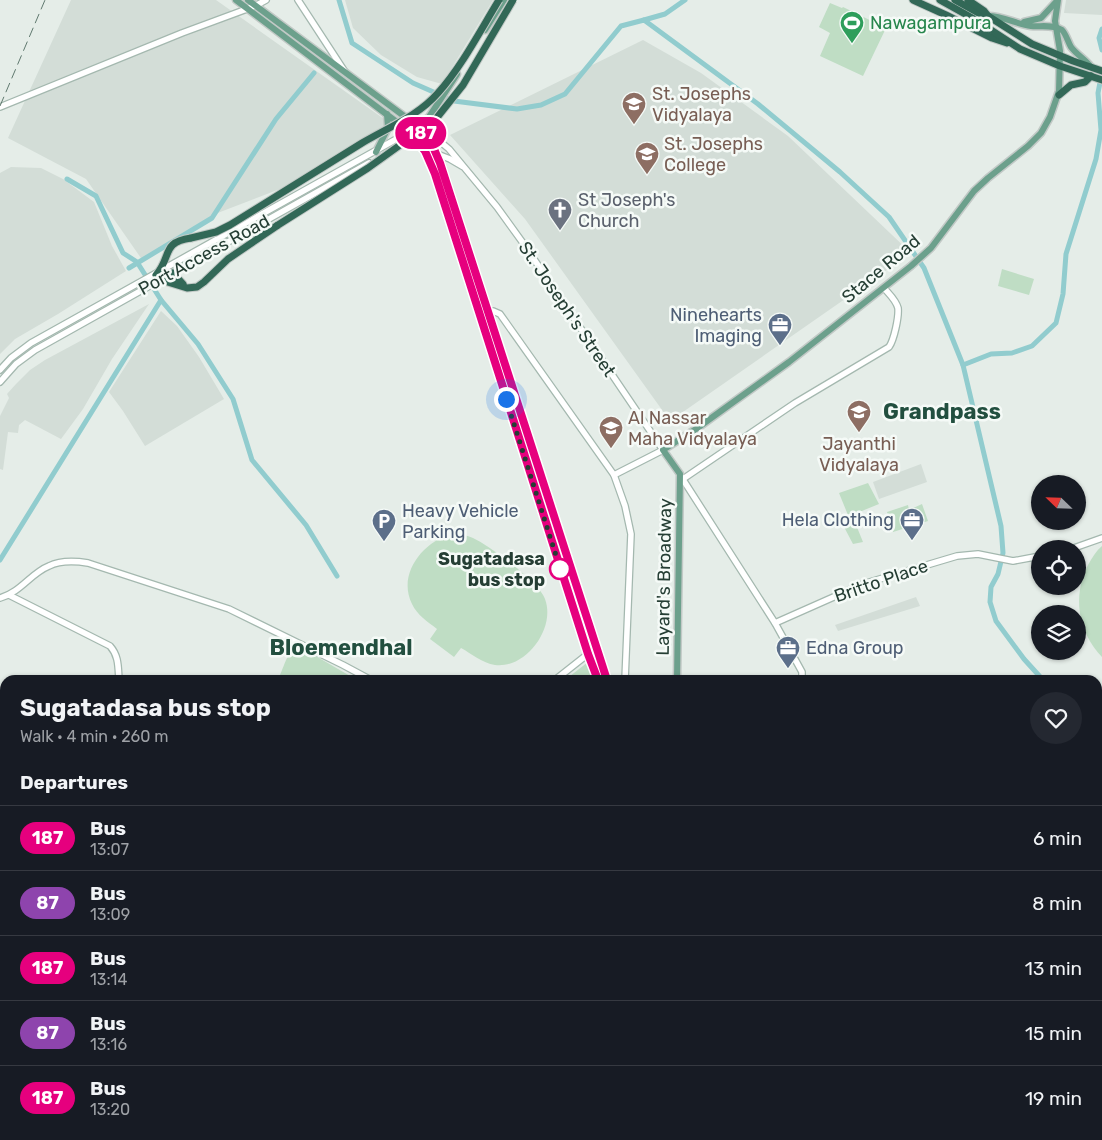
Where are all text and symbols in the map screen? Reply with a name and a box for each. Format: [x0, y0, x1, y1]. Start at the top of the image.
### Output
sports icon: Nawagampura [839, 10, 865, 44]
place label: Nawagampura [870, 12, 991, 34]
place label: St. Josephs Vidyalaya [652, 83, 751, 126]
school or university icon: St. Josephs Vidyalaya [621, 91, 647, 125]
line badge: 187 [392, 117, 450, 149]
text: 187 [405, 122, 437, 144]
place label: St. Josephs College [664, 133, 763, 176]
school or university icon: St. Josephs College [634, 141, 660, 175]
place label: St Joseph's Church [578, 189, 676, 232]
church icon: St Joseph's Church [547, 197, 573, 231]
street label: Port Access Road [134, 210, 274, 300]
street label: Stace Road [837, 230, 925, 308]
street label: St. Joseph's Street [514, 237, 620, 381]
place label: Ninehearts Imaging [670, 304, 762, 347]
office icon: Ninehearts Imaging [767, 312, 793, 346]
your location [494, 387, 519, 412]
district label: Grandpass [883, 398, 1001, 425]
school or university icon: Jayanthi Vidyalaya [846, 399, 872, 433]
place label: Al Nassar Maha Vidyalaya [628, 407, 757, 450]
school or university icon: Al Nassar Maha Vidyalaya [598, 415, 624, 449]
place label: Jayanthi Vidyalaya [819, 433, 899, 476]
north arrow [1031, 475, 1086, 530]
map controls [1031, 475, 1086, 660]
street label: Layard's Broadway [652, 498, 676, 656]
place label: Heavy Vehicle Parking [402, 500, 519, 543]
office icon: Hela Clothing [899, 507, 925, 541]
parking icon: Heavy Vehicle Parking [371, 508, 397, 542]
place label: Hela Clothing [782, 509, 894, 531]
button: locate [1031, 540, 1086, 595]
place label: Sugatadasa bus stop [438, 548, 545, 591]
street label: Britto Place [831, 555, 931, 607]
marker: Sugatadasa bus stop [549, 558, 571, 580]
button: layers [1031, 605, 1086, 660]
district label: Bloemendhal [269, 634, 413, 661]
office icon: Edna Group [775, 635, 801, 669]
place label: Edna Group [806, 637, 904, 659]
button: heart [1030, 692, 1082, 744]
text: Sugatadasa bus stop [20, 694, 271, 722]
text: Walk · 4 min · 260 m [20, 727, 169, 746]
text: Departures [20, 771, 128, 794]
text: Bus [90, 817, 126, 840]
text: 187 [32, 827, 63, 849]
text: 6 min [1033, 827, 1082, 850]
text: 13:07 [90, 840, 129, 859]
text: Bus [90, 882, 126, 905]
text: 87 [36, 892, 59, 914]
text: 8 min [1032, 892, 1082, 915]
text: 13:09 [90, 905, 130, 924]
text: Bus [90, 947, 126, 970]
text: 187 [32, 957, 63, 979]
text: 13 min [1025, 957, 1082, 980]
text: 13:14 [90, 970, 127, 989]
text: Bus [90, 1012, 126, 1035]
text: 87 [36, 1022, 59, 1044]
text: 15 min [1025, 1022, 1082, 1045]
text: 13:16 [90, 1035, 127, 1054]
text: Bus [90, 1077, 126, 1100]
text: 187 [32, 1087, 63, 1109]
text: 19 min [1025, 1087, 1082, 1110]
text: 13:20 [90, 1100, 130, 1119]

